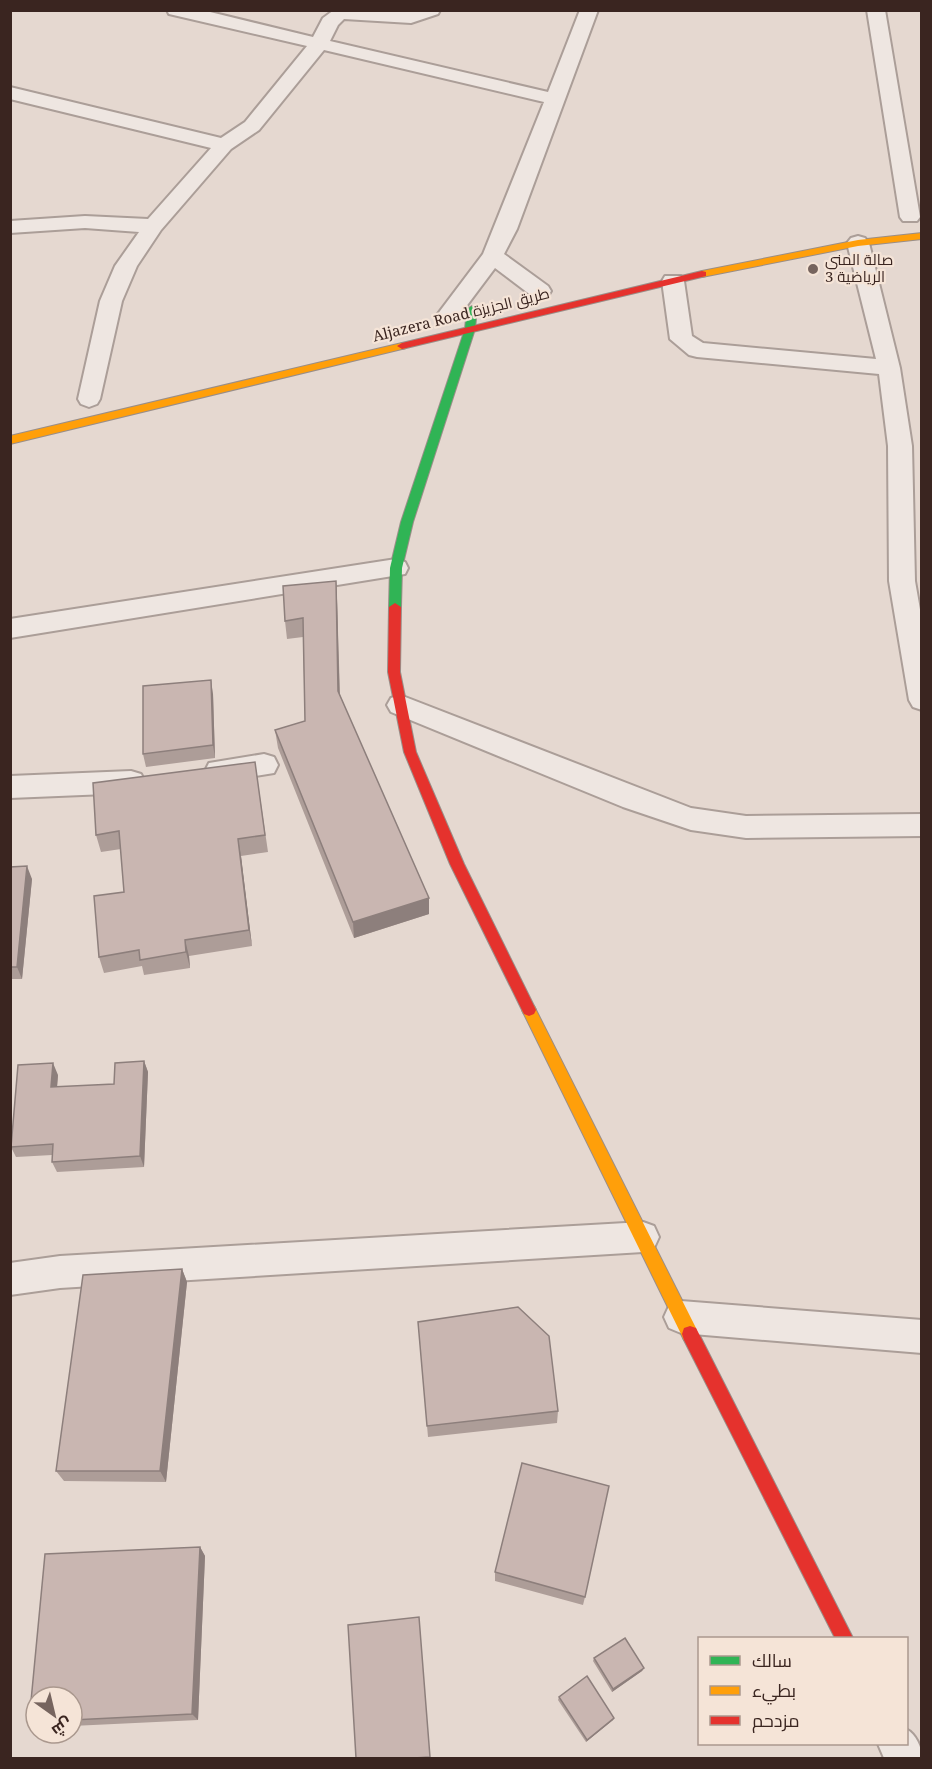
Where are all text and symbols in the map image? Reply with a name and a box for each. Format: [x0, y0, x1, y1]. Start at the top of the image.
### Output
place label: صالة المنى الرياضية 3 [825, 249, 893, 286]
marker: صالة المنى الرياضية 3 [806, 262, 820, 276]
street label: Aljazera Road طريق الجزيزة [370, 282, 551, 347]
legend [698, 1637, 908, 1745]
text: سالك [752, 1648, 792, 1672]
text: بطيء [752, 1678, 796, 1705]
north arrow [24, 1685, 84, 1745]
text: مزدحم [752, 1708, 800, 1733]
text: ش [48, 1713, 77, 1742]

